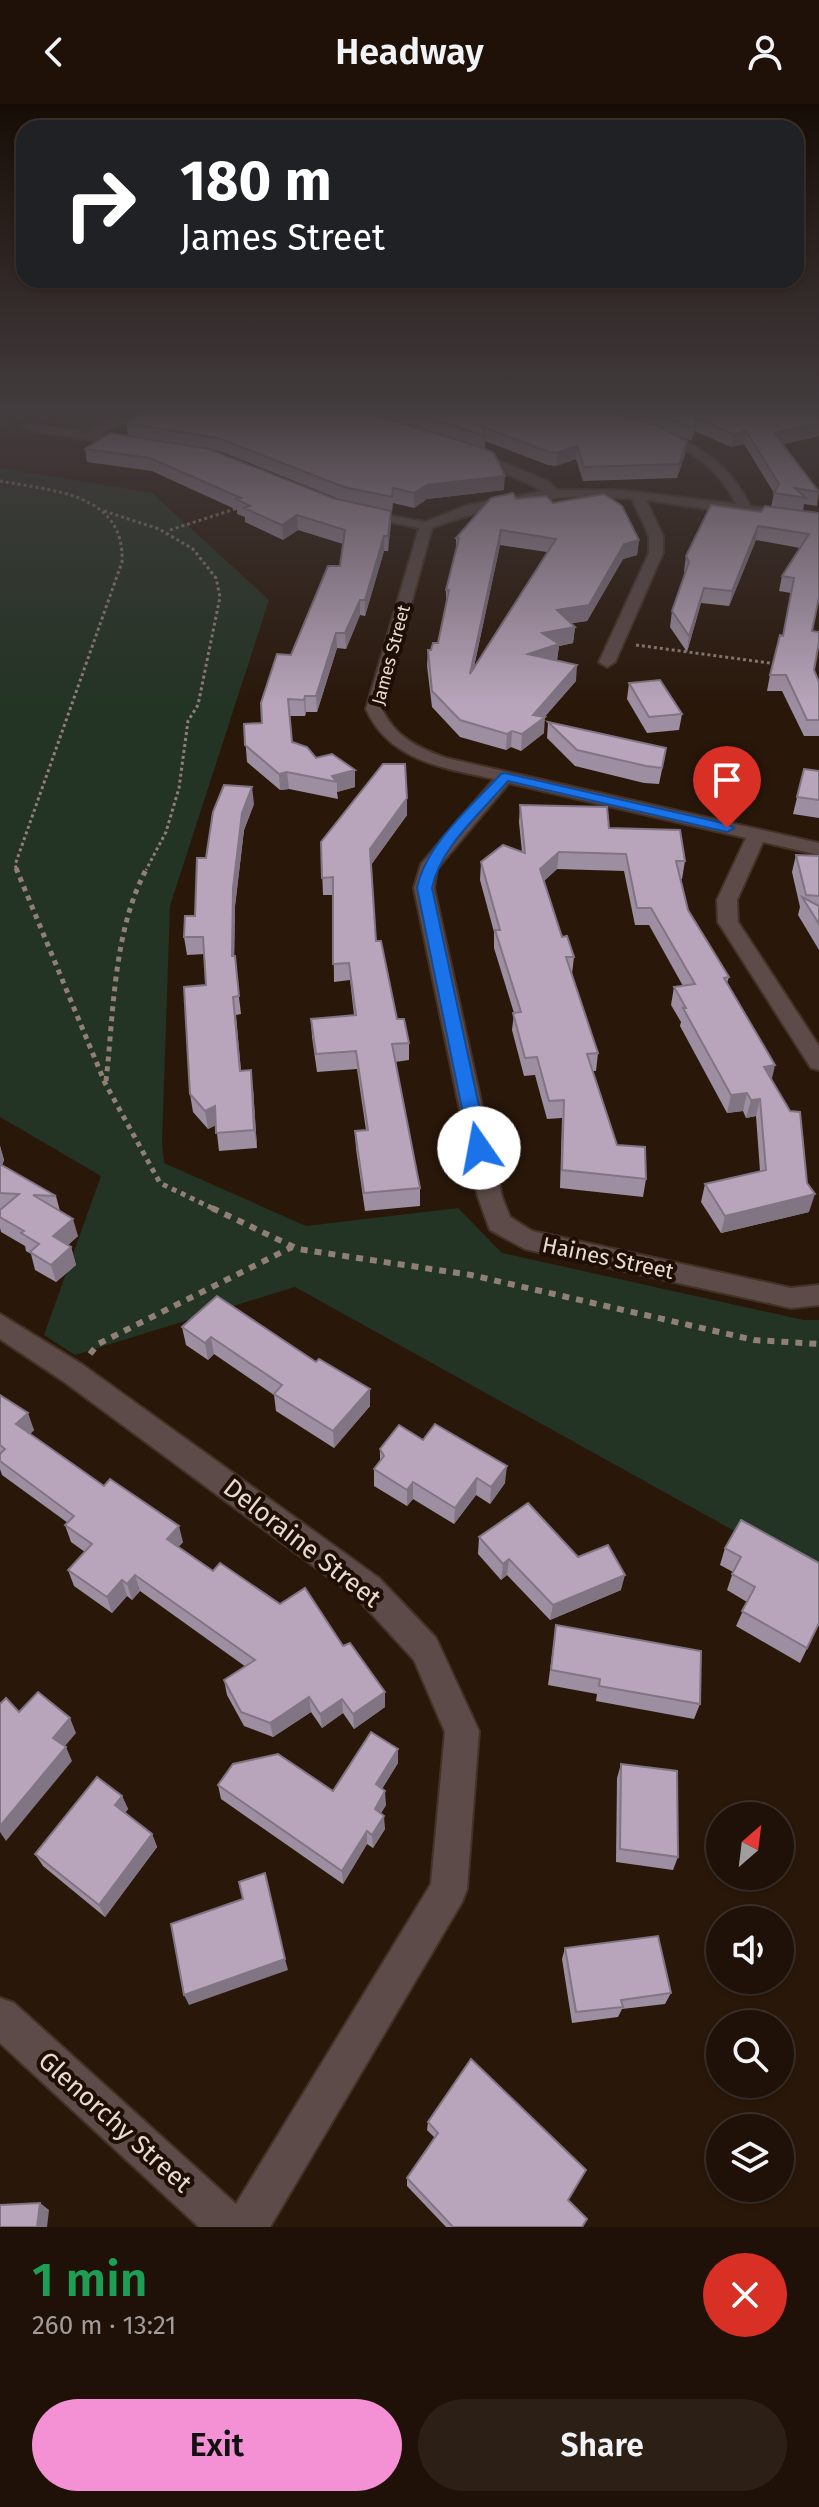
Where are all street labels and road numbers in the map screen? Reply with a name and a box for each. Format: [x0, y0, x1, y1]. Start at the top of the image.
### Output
street label: James Street [367, 602, 415, 707]
street label: Haines Street [540, 1231, 676, 1285]
street label: Deloraine Street [217, 1472, 387, 1614]
street label: Glenorchy Street [32, 2045, 198, 2199]

